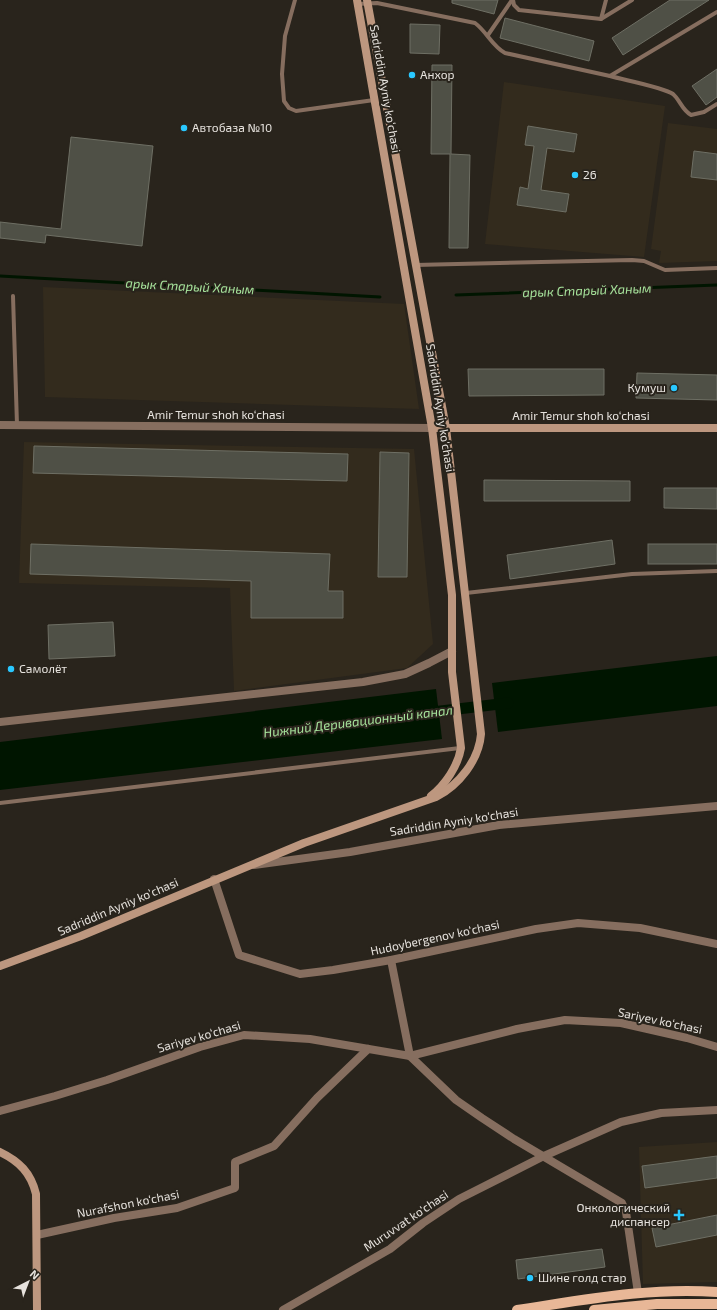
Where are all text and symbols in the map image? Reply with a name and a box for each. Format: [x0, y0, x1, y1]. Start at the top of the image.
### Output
street label: Sadriddin Ayniy ko‘chasi [368, 24, 404, 154]
place label: Анхор [420, 67, 455, 81]
marker: Анхор [407, 70, 417, 80]
place label: Автобаза №10 [192, 120, 272, 134]
marker: Автобаза №10 [179, 123, 189, 133]
place label: 26 [583, 167, 597, 181]
marker: 26 [570, 170, 580, 180]
water label: арык Старый Ханым [125, 275, 255, 297]
water label: арык Старый Ханым [522, 280, 652, 300]
street label: Sadriddin Ayniy ko‘chasi [424, 343, 458, 473]
place label: Кумуш [628, 380, 666, 395]
marker: Кумуш [669, 383, 679, 393]
street label: Amir Temur shoh ko‘chasi [147, 407, 285, 421]
street label: Amir Temur shoh ko‘chasi [512, 408, 650, 422]
place label: Самолёт [19, 661, 67, 675]
marker: Самолёт [6, 664, 16, 674]
water label: Нижний Деривационный канал [263, 701, 453, 741]
street label: Sadriddin Ayniy ko‘chasi [389, 804, 519, 838]
street label: Sadriddin Ayniy ko‘chasi [55, 874, 180, 938]
street label: Hudoybergenov ko‘chasi [369, 916, 501, 958]
street label: Sariyev ko‘chasi [617, 1004, 704, 1036]
street label: Sariyev ko‘chasi [156, 1017, 242, 1055]
street label: Nurafshon ko‘chasi [75, 1186, 180, 1220]
street label: Muruvvat ko‘chasi [361, 1187, 450, 1254]
place label: Онкологический диспансер [576, 1200, 670, 1228]
marker: Онкологический диспансер [673, 1209, 685, 1221]
north arrow [8, 1262, 48, 1302]
text: N [28, 1267, 42, 1282]
place label: Шине голд стар [538, 1270, 626, 1284]
marker: Шине голд стар [525, 1273, 535, 1283]

